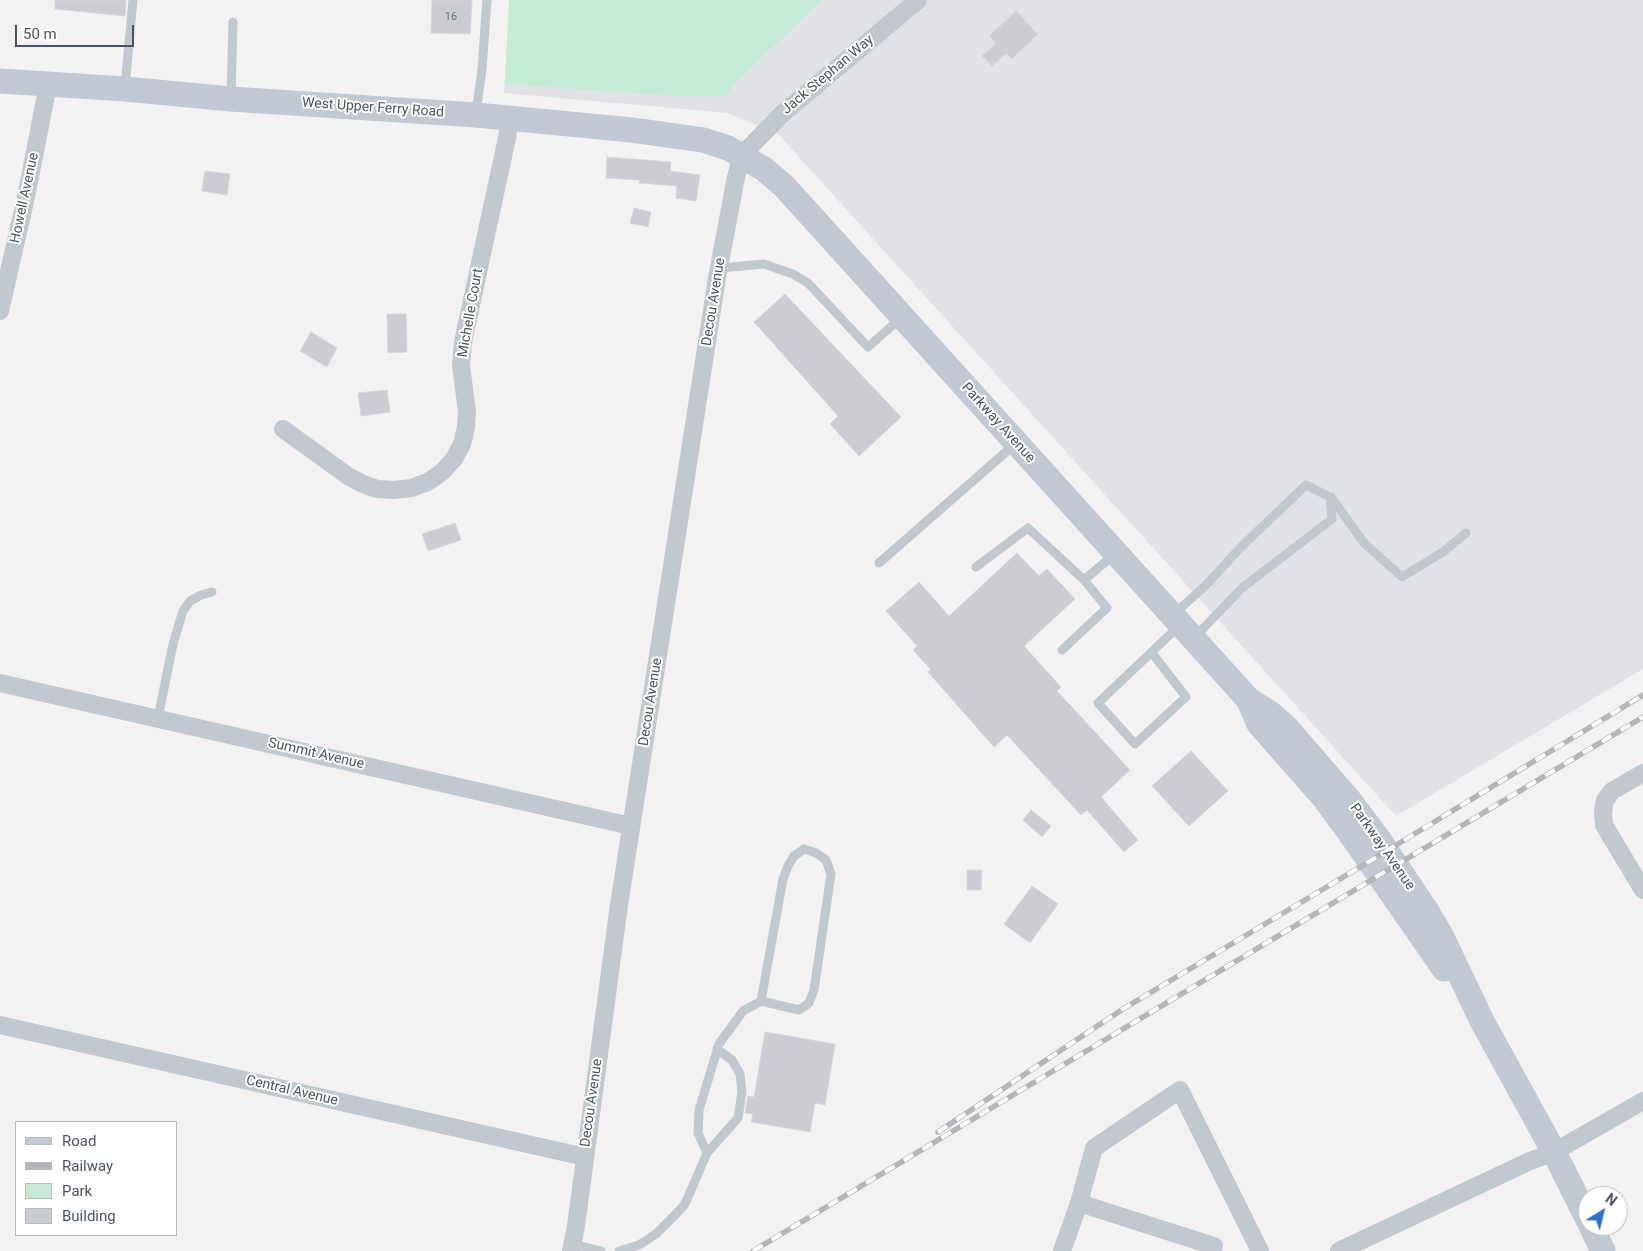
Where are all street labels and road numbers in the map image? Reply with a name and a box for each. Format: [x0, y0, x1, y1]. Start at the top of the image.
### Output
street label: Jack Stephan Way [779, 32, 877, 118]
street label: West Upper Ferry Road [301, 95, 445, 121]
street label: Howell Avenue [7, 151, 43, 245]
street label: Decou Avenue [699, 257, 729, 347]
street label: Michelle Court [455, 267, 487, 359]
street label: Parkway Avenue [958, 379, 1038, 467]
street label: Decou Avenue [636, 657, 666, 747]
street label: Summit Avenue [266, 735, 366, 773]
street label: Parkway Avenue [1346, 800, 1418, 894]
street label: Decou Avenue [577, 1058, 607, 1148]
street label: Central Avenue [245, 1072, 339, 1110]

